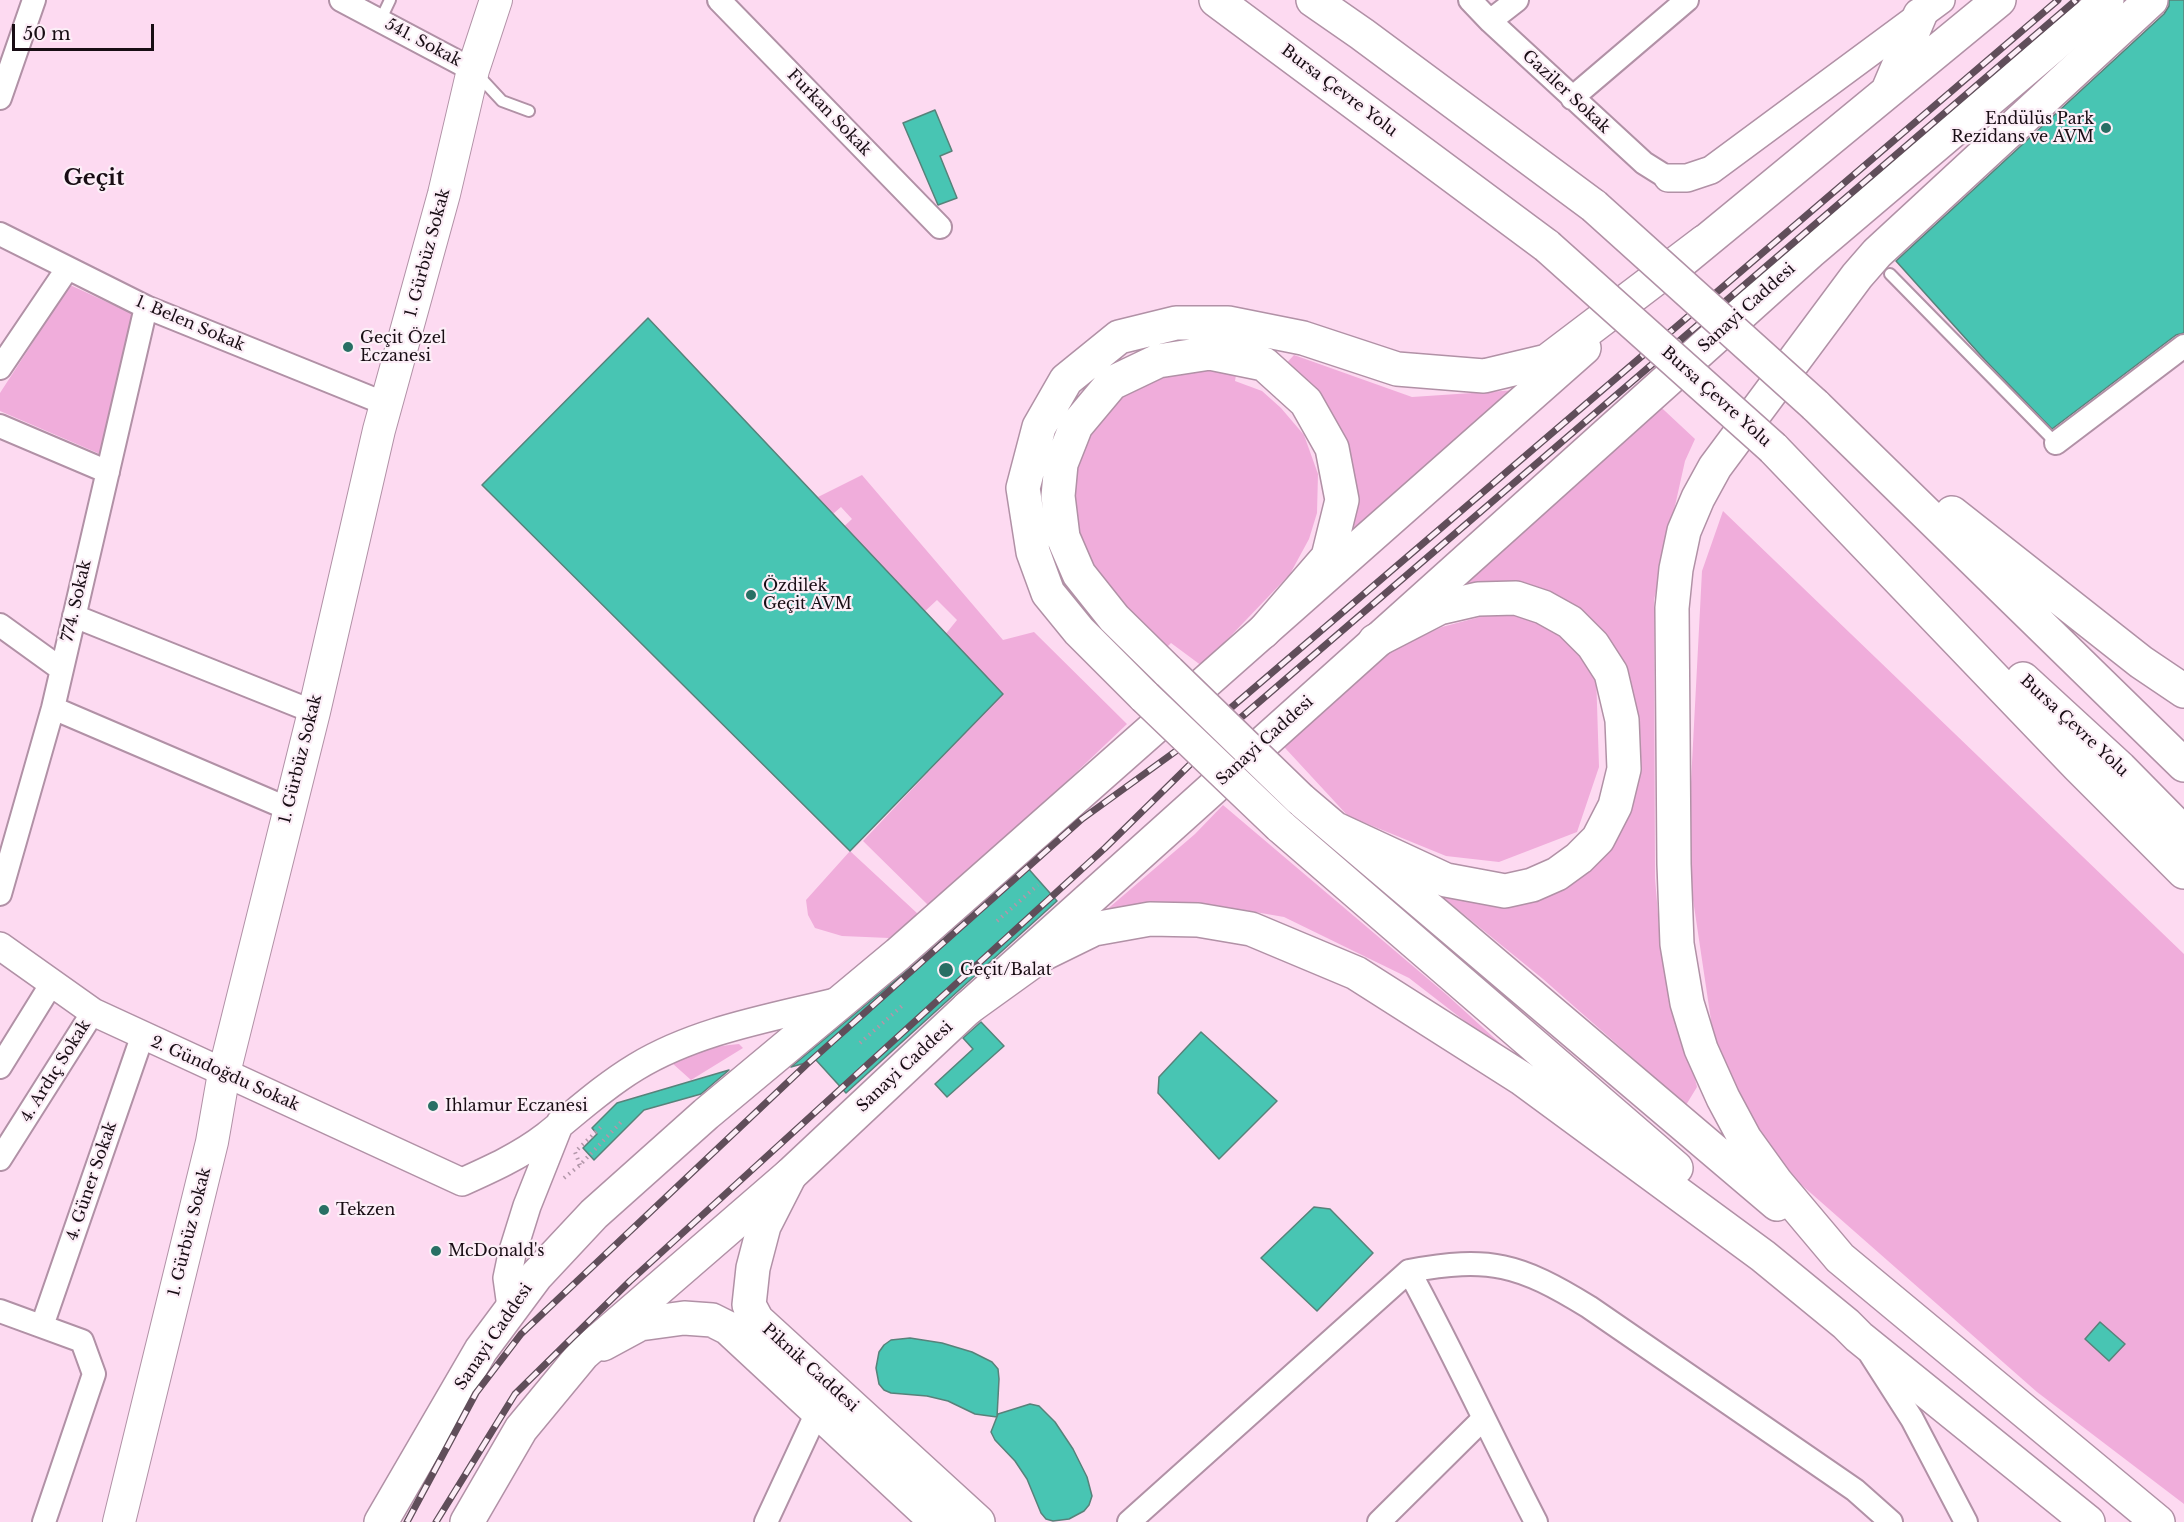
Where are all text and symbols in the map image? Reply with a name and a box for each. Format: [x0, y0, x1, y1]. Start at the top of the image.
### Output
scale bar [15, 12, 158, 50]
street label: 541. Sokak [382, 15, 464, 71]
text: 50 m [23, 23, 71, 45]
street label: Bursa Çevre Yolu [1277, 41, 1401, 141]
street label: Gaziler Sokak [1518, 46, 1614, 138]
street label: Furkan Sokak [783, 66, 875, 160]
place label: Endülüs Park Rezidans ve AVM [1951, 109, 2094, 147]
marker: Endülüs Park Rezidans ve AVM [2099, 121, 2113, 135]
district label: Geçit [64, 166, 124, 192]
street label: 1. Gürbüz Sokak [402, 187, 454, 319]
street label: Sanayi Caddesi [1694, 259, 1800, 357]
street label: 1. Belen Sokak [133, 292, 247, 356]
place label: Geçit Özel Eczanesi [360, 328, 446, 366]
marker: Geçit Özel Eczanesi [341, 340, 355, 354]
street label: Bursa Çevre Yolu [1657, 343, 1775, 451]
street label: 774. Sokak [58, 558, 96, 644]
place label: Özdilek Geçit AVM [763, 576, 852, 614]
marker: Özdilek Geçit AVM [744, 588, 758, 602]
street label: Bursa Çevre Yolu [2016, 671, 2132, 781]
street label: 1. Gürbüz Sokak [276, 692, 326, 826]
street label: Sanayi Caddesi [1212, 692, 1318, 790]
place label: Geçit/Balat [960, 960, 1052, 980]
marker: Geçit/Balat [937, 961, 955, 979]
street label: 4. Ardıç Sokak [17, 1016, 95, 1126]
street label: Sanayi Caddesi [853, 1018, 957, 1116]
street label: 2. Gündoğdu Sokak [148, 1033, 302, 1115]
place label: Ihlamur Eczanesi [445, 1096, 588, 1116]
marker: Ihlamur Eczanesi [426, 1099, 440, 1113]
street label: 4. Güner Sokak [63, 1119, 121, 1243]
street label: 1. Gürbüz Sokak [165, 1165, 215, 1299]
place label: Tekzen [336, 1200, 395, 1220]
marker: Tekzen [317, 1203, 331, 1217]
place label: McDonald's [448, 1241, 545, 1261]
marker: McDonald's [429, 1244, 443, 1258]
street label: Sanayi Caddesi [451, 1280, 537, 1394]
street label: Piknik Caddesi [758, 1320, 862, 1416]

